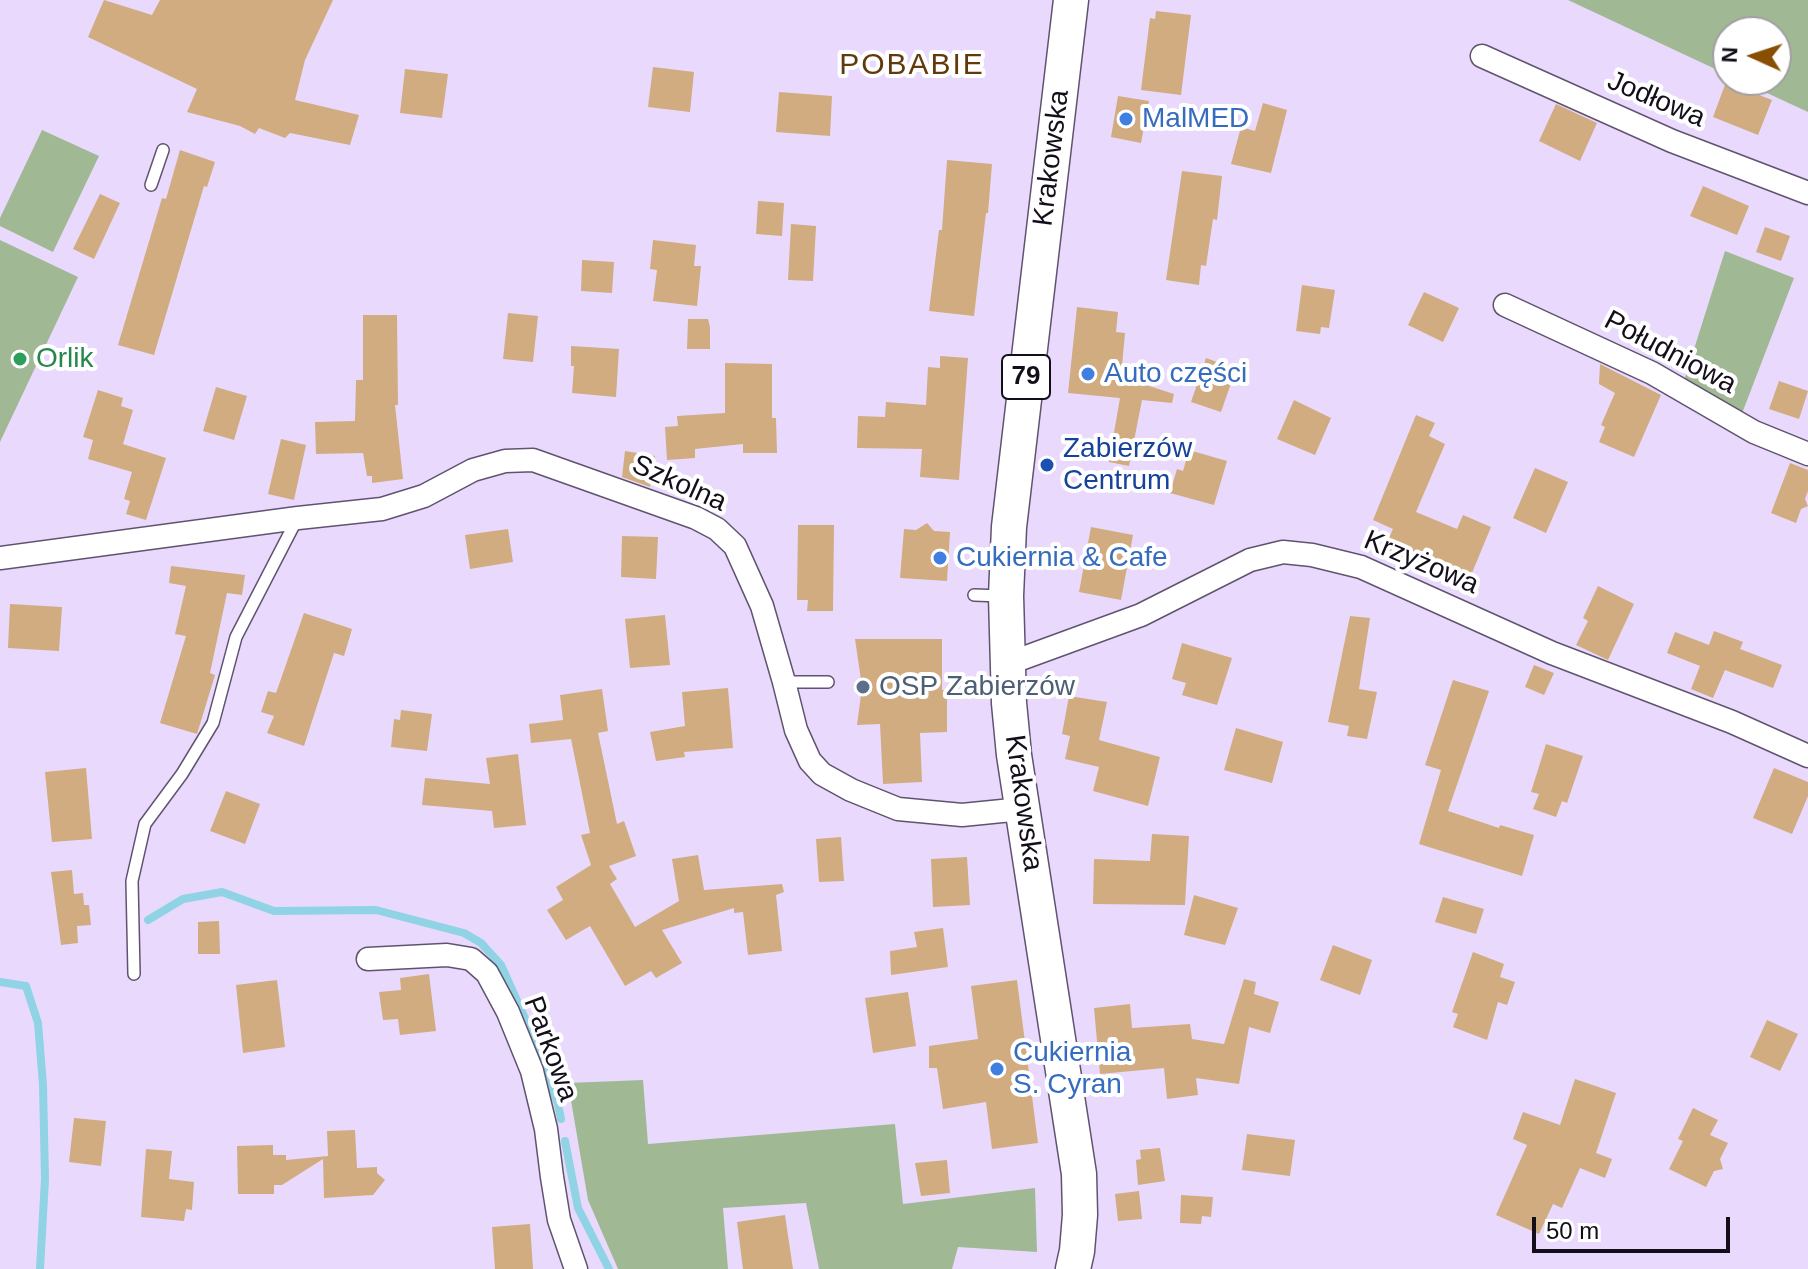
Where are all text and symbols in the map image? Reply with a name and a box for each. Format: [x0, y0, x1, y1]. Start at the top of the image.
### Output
north arrow [1712, 16, 1792, 96]
text: N [1717, 46, 1742, 63]
district label: POBABIE [839, 48, 985, 84]
street label: Jodłowa [1602, 64, 1710, 136]
street label: Krakowska [1027, 88, 1077, 228]
place label: MalMED [1142, 102, 1249, 136]
marker: MalMED [1117, 110, 1135, 128]
street label: Południowa [1598, 304, 1742, 402]
place label: Orlik [36, 342, 94, 376]
marker: Orlik [11, 350, 29, 368]
road number: 79 [1002, 355, 1050, 399]
place label: Auto części [1104, 357, 1247, 391]
marker: Auto części [1079, 365, 1097, 383]
place label: Zabierzów Centrum [1063, 432, 1192, 498]
street label: Szkolna [627, 448, 731, 520]
marker: Zabierzów Centrum [1038, 456, 1056, 474]
street label: Krzyżowa [1359, 524, 1483, 602]
place label: Cukiernia & Cafe [956, 541, 1168, 575]
marker: Cukiernia & Cafe [931, 549, 949, 567]
place label: OSP Zabierzów [879, 670, 1075, 704]
marker: OSP Zabierzów [854, 678, 872, 696]
street label: Krakowska [997, 733, 1049, 873]
street label: Parkowa [516, 992, 584, 1106]
place label: Cukiernia S. Cyran [1013, 1036, 1131, 1102]
marker: Cukiernia S. Cyran [988, 1060, 1006, 1078]
scale bar [1536, 1201, 1734, 1251]
text: 50 m [1546, 1217, 1599, 1244]

